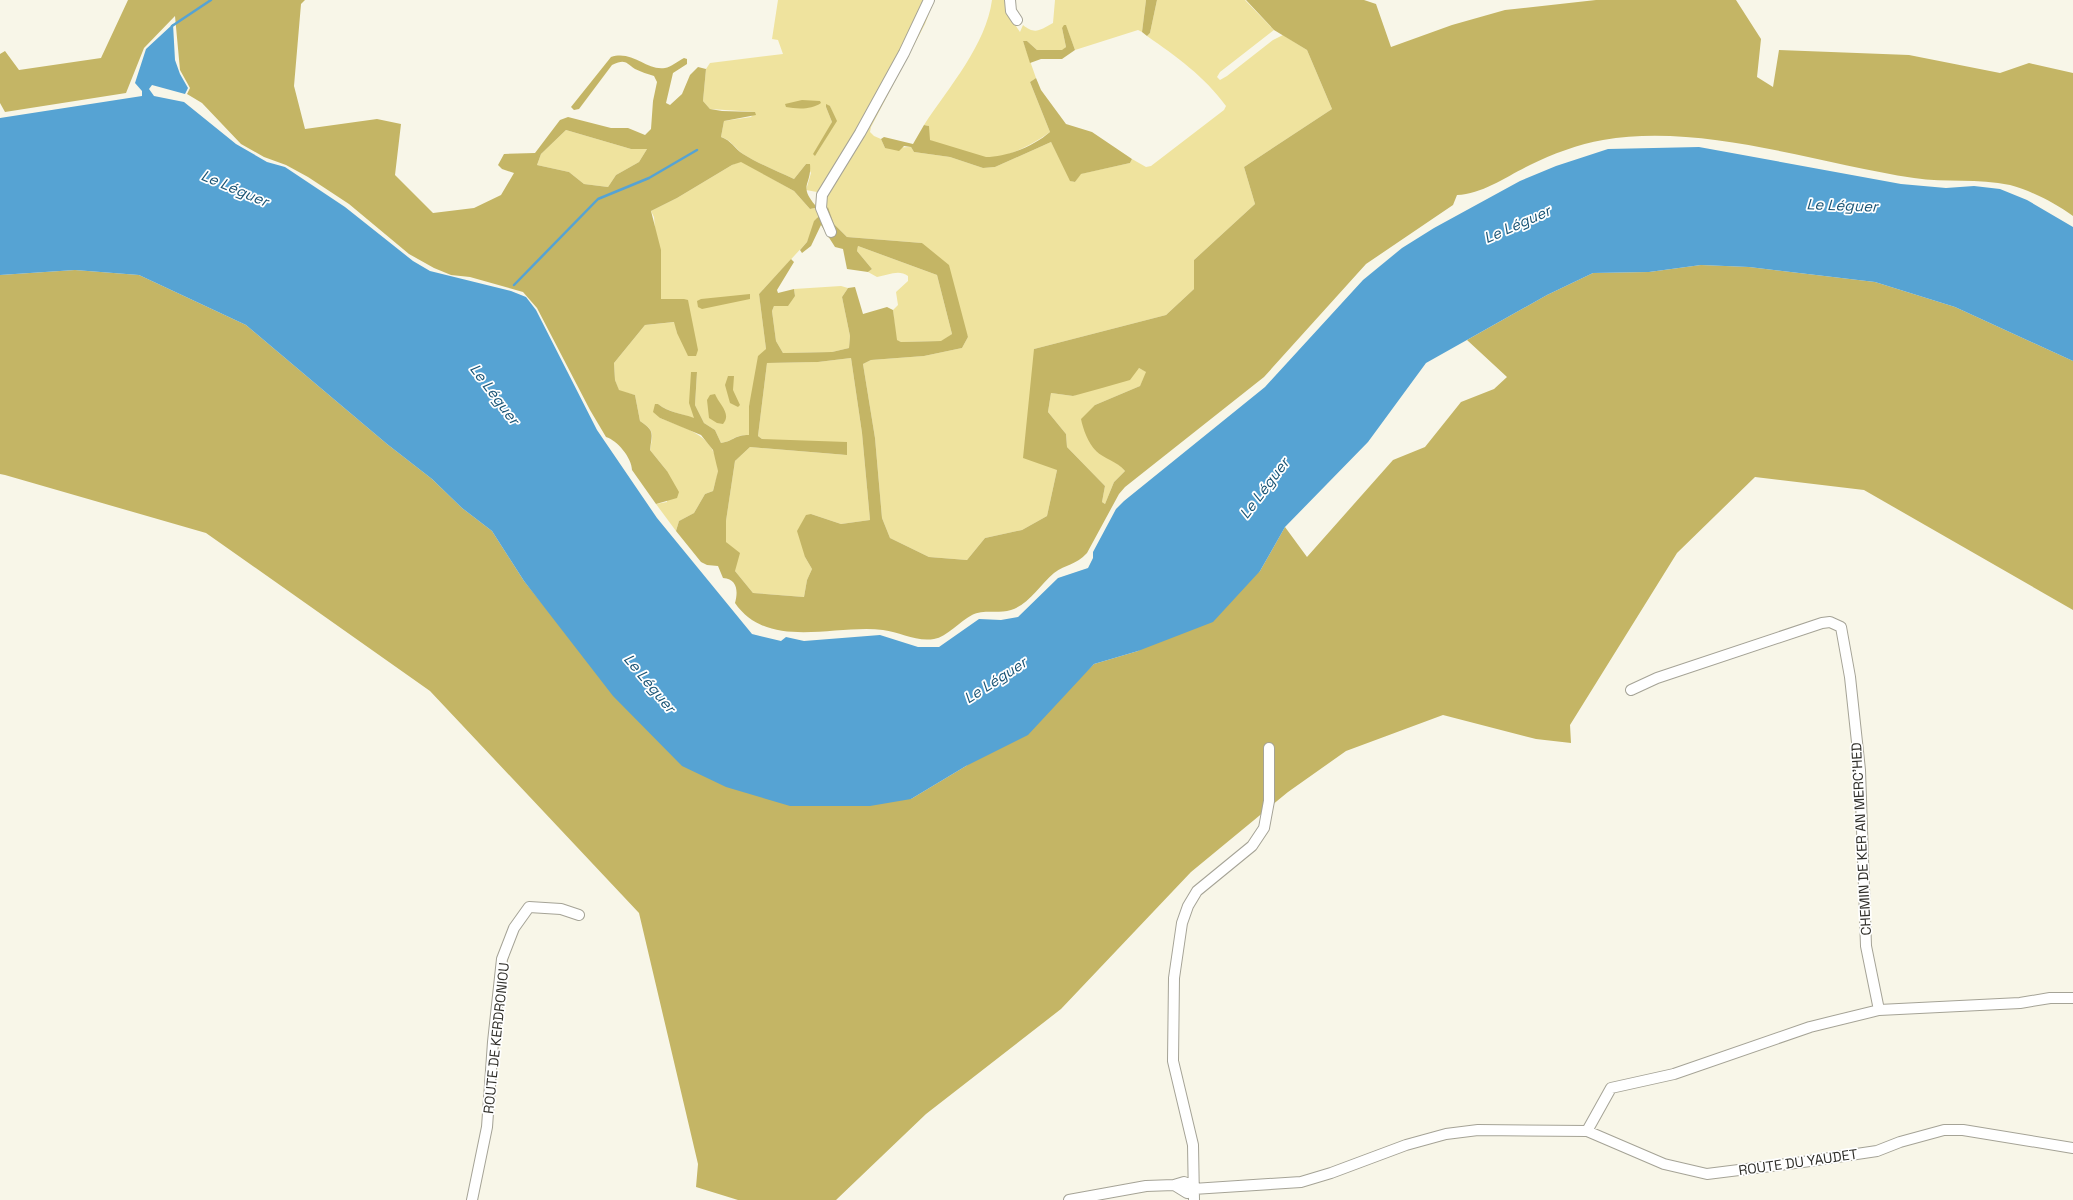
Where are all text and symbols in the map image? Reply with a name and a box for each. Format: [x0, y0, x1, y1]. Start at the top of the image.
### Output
water label: Le Léguer [199, 165, 273, 211]
water label: Le Léguer [1806, 194, 1879, 216]
water label: Le Léguer [1481, 200, 1555, 247]
water label: Le Léguer [466, 360, 525, 429]
water label: Le Léguer [1235, 453, 1294, 522]
water label: Le Léguer [620, 650, 681, 717]
water label: Le Léguer [960, 652, 1031, 707]
street label: CHEMIN DE KER AN MERC'HED [1847, 742, 1875, 936]
street label: ROUTE DE KERDRONIOU [479, 961, 513, 1115]
street label: ROUTE DU YAUDET [1737, 1145, 1859, 1179]

